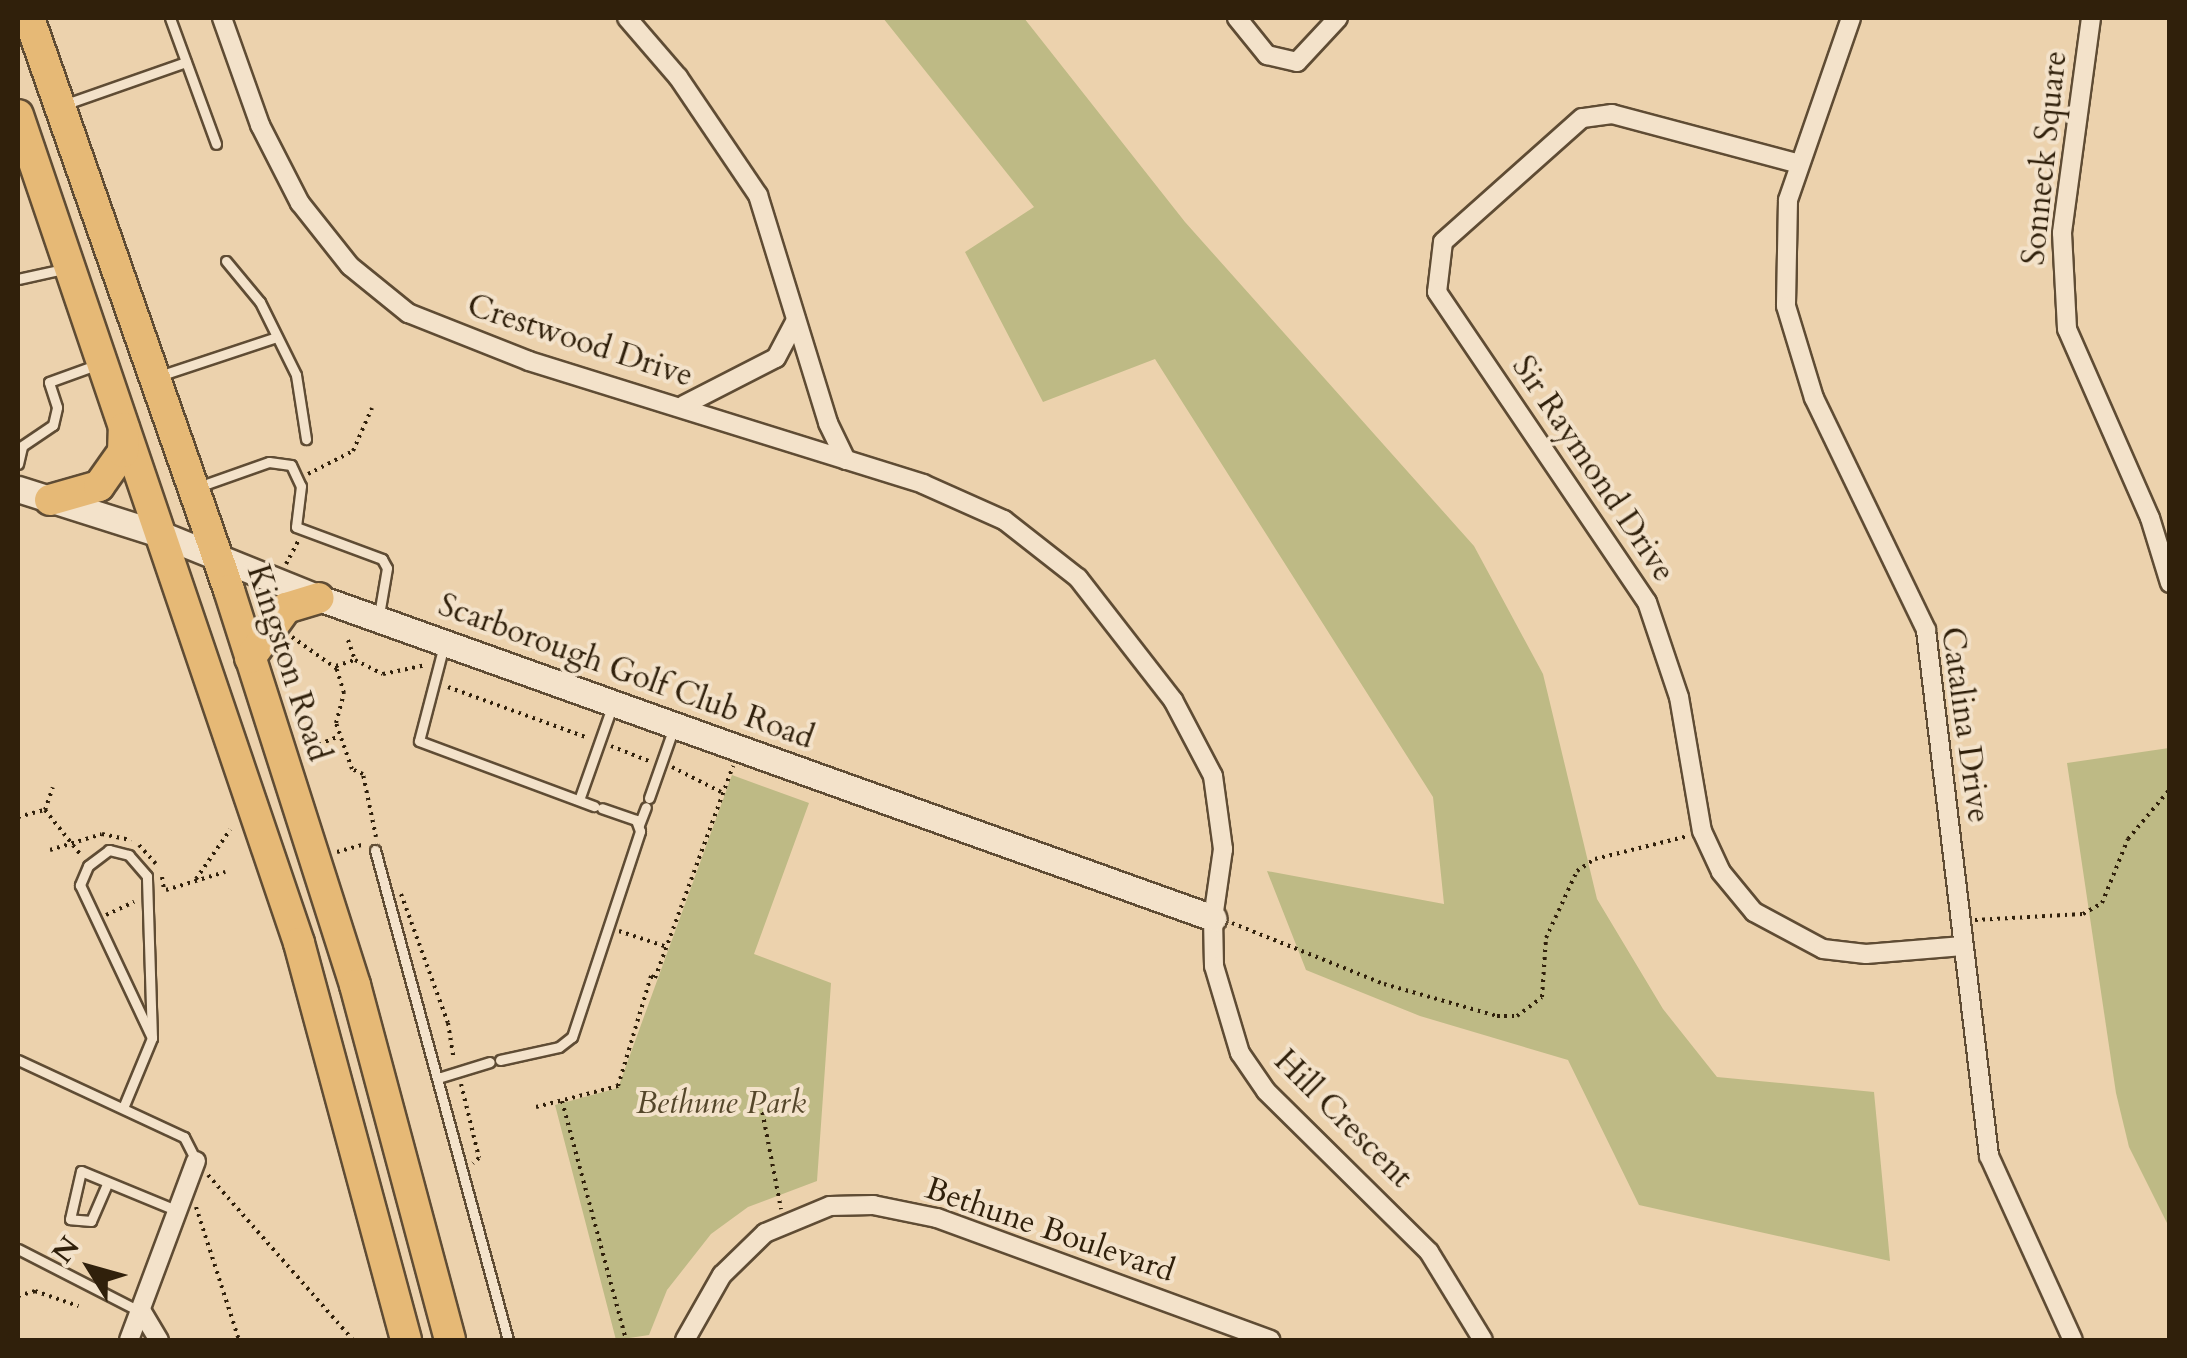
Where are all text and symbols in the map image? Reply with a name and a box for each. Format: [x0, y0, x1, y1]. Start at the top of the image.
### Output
street label: Sonneck Square [2015, 49, 2075, 267]
street label: Crestwood Drive [462, 286, 698, 396]
street label: Sir Raymond Drive [1503, 349, 1683, 589]
street label: Kingston Road [238, 560, 338, 766]
street label: Scarborough Golf Club Road [433, 586, 819, 758]
street label: Catalina Drive [1932, 625, 1998, 825]
street label: Hill Crescent [1266, 1042, 1420, 1196]
park label: Bethune Park [636, 1084, 806, 1122]
street label: Bethune Boulevard [920, 1169, 1180, 1291]
north arrow [40, 1218, 140, 1318]
text: N [44, 1229, 89, 1271]

